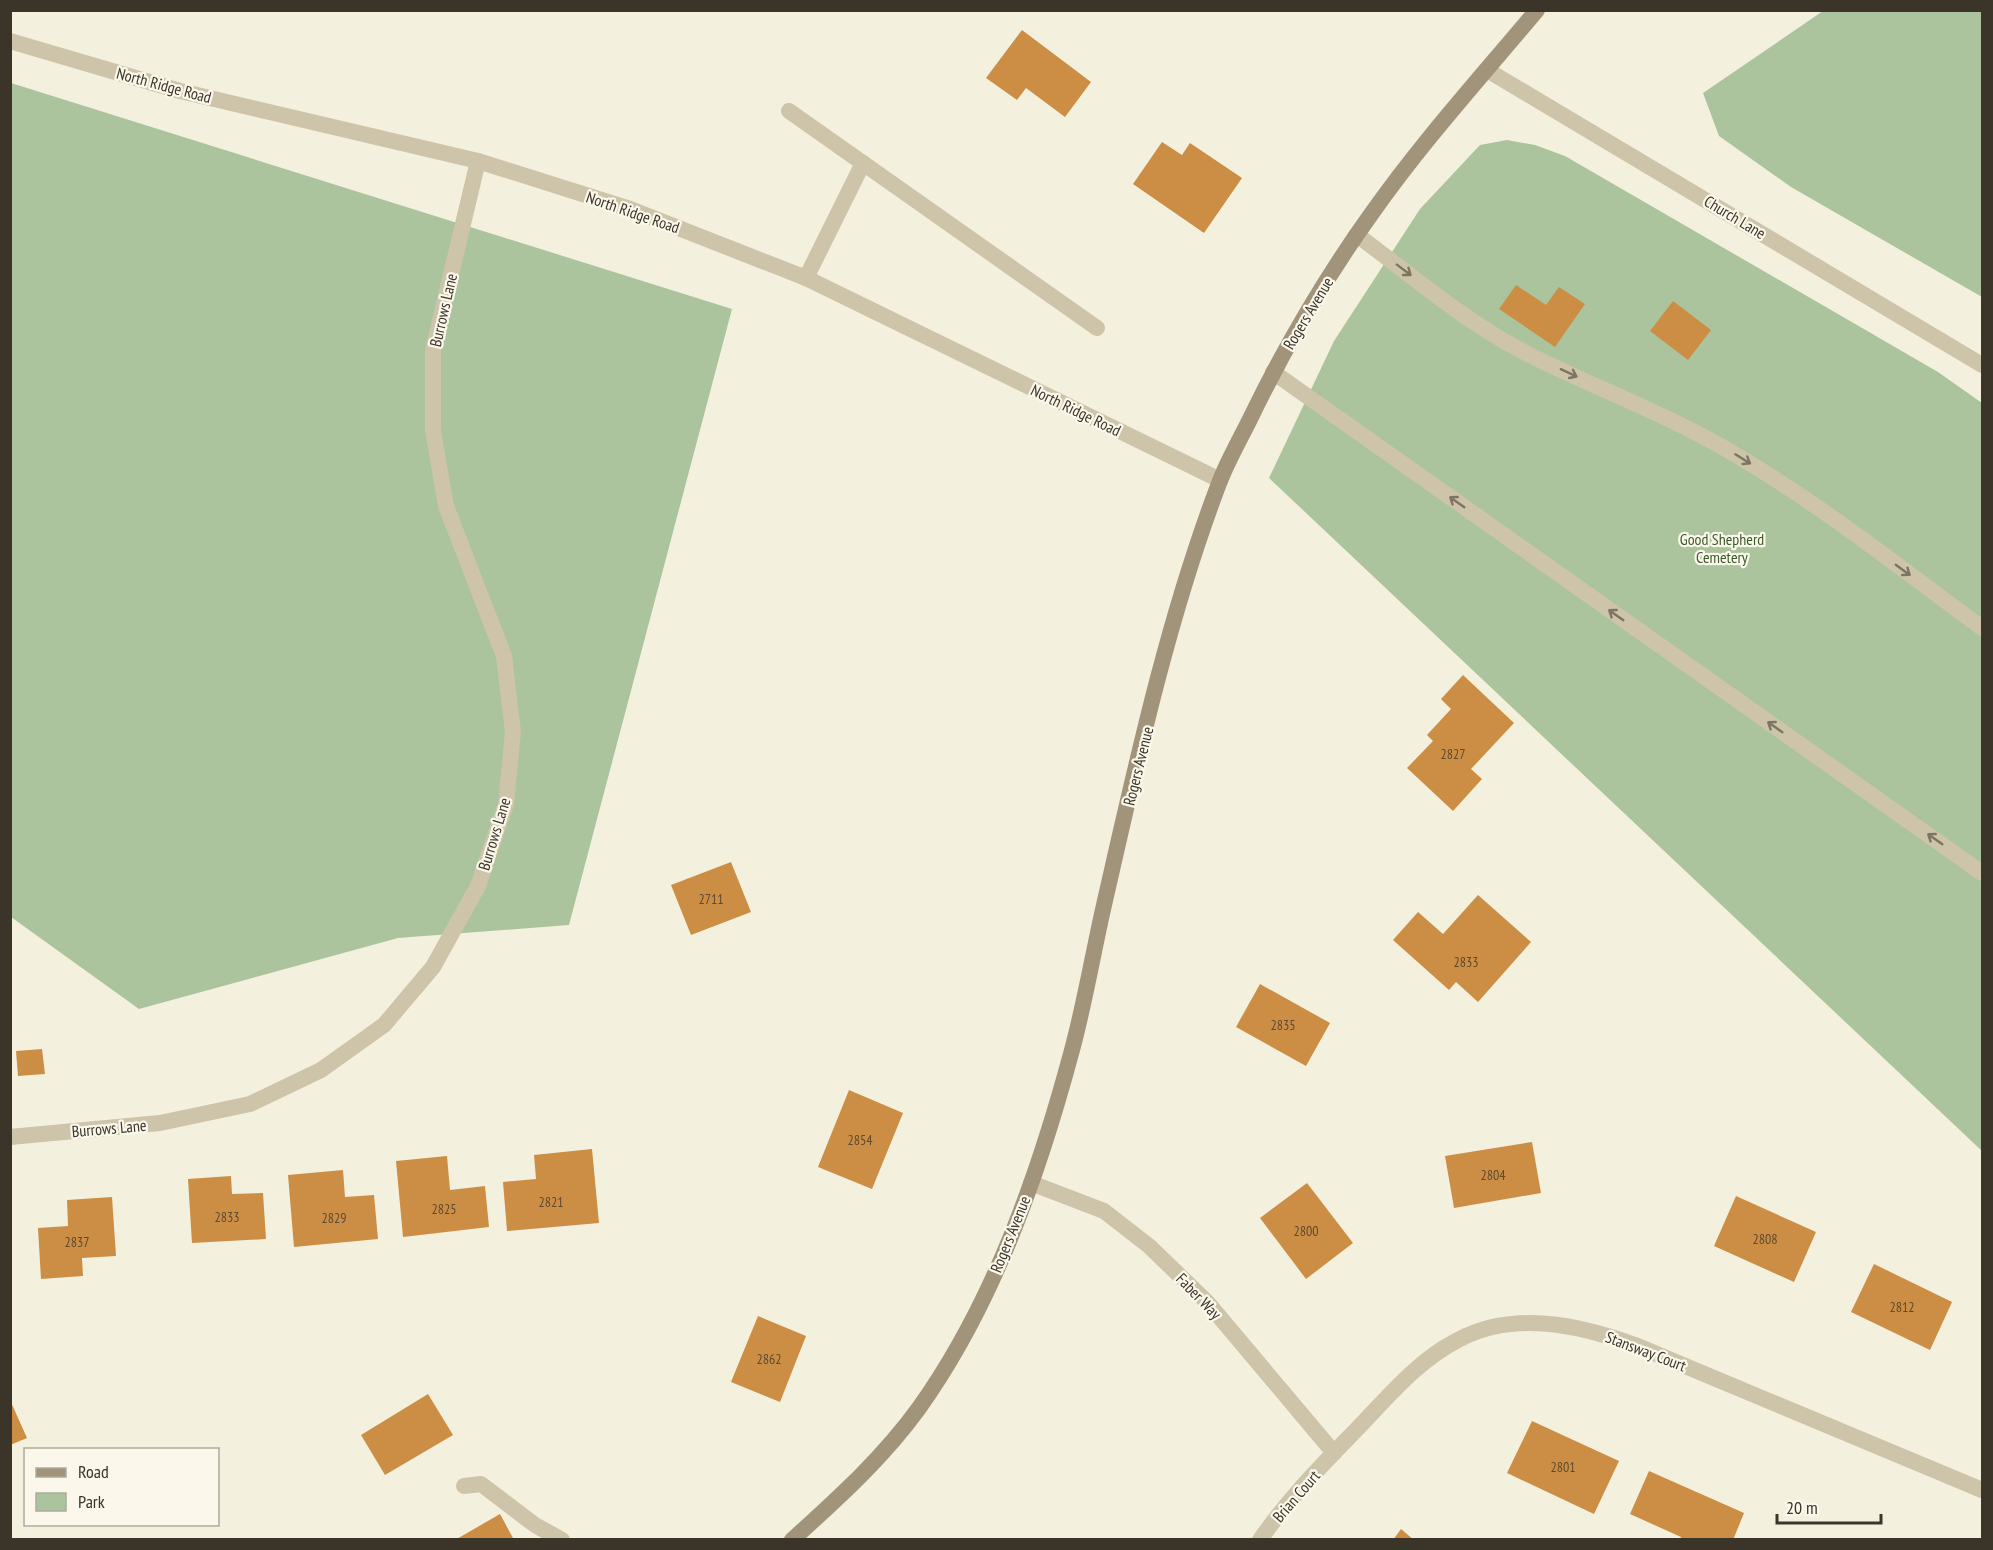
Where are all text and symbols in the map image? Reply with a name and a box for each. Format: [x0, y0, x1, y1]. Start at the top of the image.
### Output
street label: North Ridge Road [114, 63, 214, 107]
street label: North Ridge Road [584, 187, 682, 237]
street label: Church Lane [1701, 191, 1769, 243]
one-way arrow [1395, 263, 1411, 276]
street label: Burrows Lane [425, 271, 461, 349]
street label: Rogers Avenue [1279, 273, 1337, 353]
one-way arrow [1559, 367, 1577, 379]
street label: North Ridge Road [1028, 380, 1124, 440]
one-way arrow [1734, 454, 1751, 466]
one-way arrow [1449, 496, 1465, 508]
park label: Good Shepherd Cemetery [1680, 529, 1764, 567]
one-way arrow [1895, 564, 1911, 576]
one-way arrow [1608, 609, 1625, 621]
one-way arrow [1768, 721, 1784, 733]
street label: Rogers Avenue [1119, 724, 1157, 808]
house number: 2827 [1440, 745, 1466, 763]
street label: Burrows Lane [474, 795, 514, 873]
one-way arrow [1927, 833, 1943, 846]
house number: 2711 [698, 890, 724, 908]
house number: 2833 [1453, 953, 1479, 971]
house number: 2835 [1270, 1016, 1296, 1034]
street label: Burrows Lane [71, 1115, 147, 1141]
house number: 2854 [847, 1131, 873, 1149]
house number: 2804 [1480, 1166, 1506, 1184]
house number: 2821 [538, 1193, 564, 1211]
street label: Rogers Avenue [986, 1193, 1034, 1275]
house number: 2825 [431, 1200, 457, 1218]
house number: 2833 [214, 1208, 240, 1226]
house number: 2829 [321, 1209, 347, 1227]
house number: 2800 [1293, 1222, 1319, 1240]
house number: 2808 [1752, 1230, 1778, 1248]
house number: 2837 [64, 1233, 90, 1251]
street label: Faber Way [1172, 1269, 1226, 1323]
house number: 2812 [1889, 1298, 1915, 1316]
street label: Stansway Court [1603, 1326, 1690, 1376]
house number: 2862 [756, 1350, 782, 1368]
legend [24, 1448, 219, 1526]
house number: 2801 [1550, 1458, 1576, 1476]
text: Road [78, 1460, 109, 1483]
street label: Brian Court [1268, 1466, 1324, 1526]
scale bar [1777, 1487, 1880, 1525]
text: Park [78, 1490, 105, 1513]
text: 20 m [1786, 1496, 1818, 1519]

